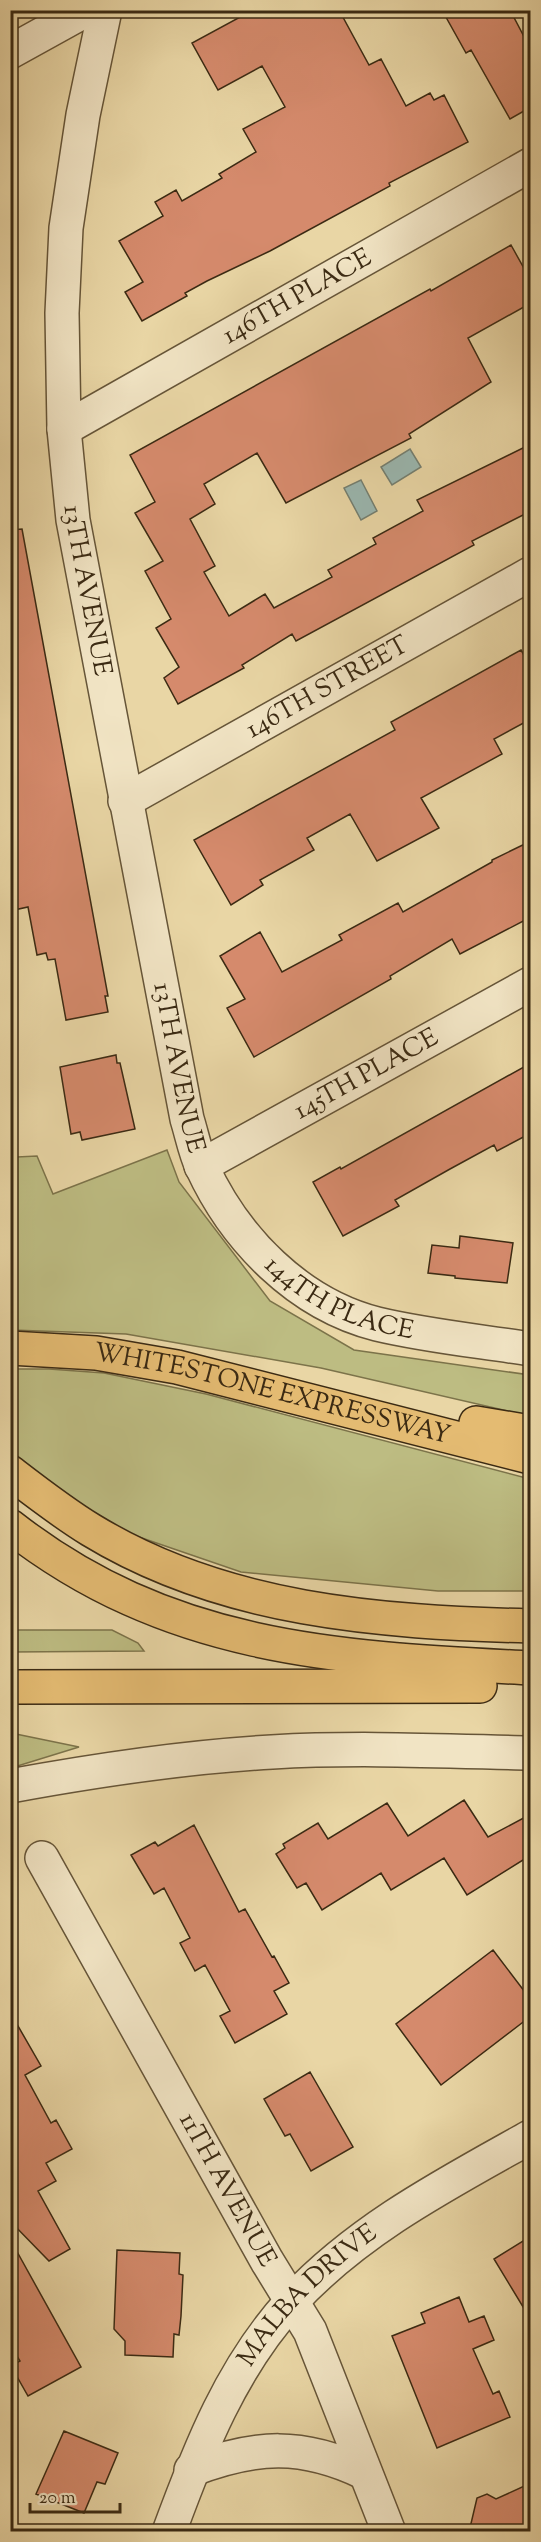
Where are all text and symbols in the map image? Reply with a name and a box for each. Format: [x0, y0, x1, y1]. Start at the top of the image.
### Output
street label: 146TH PLACE [216, 240, 379, 354]
street label: 13TH AVENUE [53, 503, 121, 679]
street label: 146TH STREET [239, 627, 415, 748]
street label: 13TH AVENUE [143, 979, 214, 1158]
street label: 145TH PLACE [287, 1019, 446, 1129]
street label: 144TH PLACE [256, 1248, 417, 1350]
street label: WHITESTONE EXPRESSWAY [91, 1334, 454, 1454]
street label: 11TH AVENUE [169, 2106, 285, 2274]
street label: MALBA DRIVE [229, 2215, 385, 2374]
scale bar [30, 2476, 120, 2514]
text: 20 m [39, 2486, 76, 2512]

